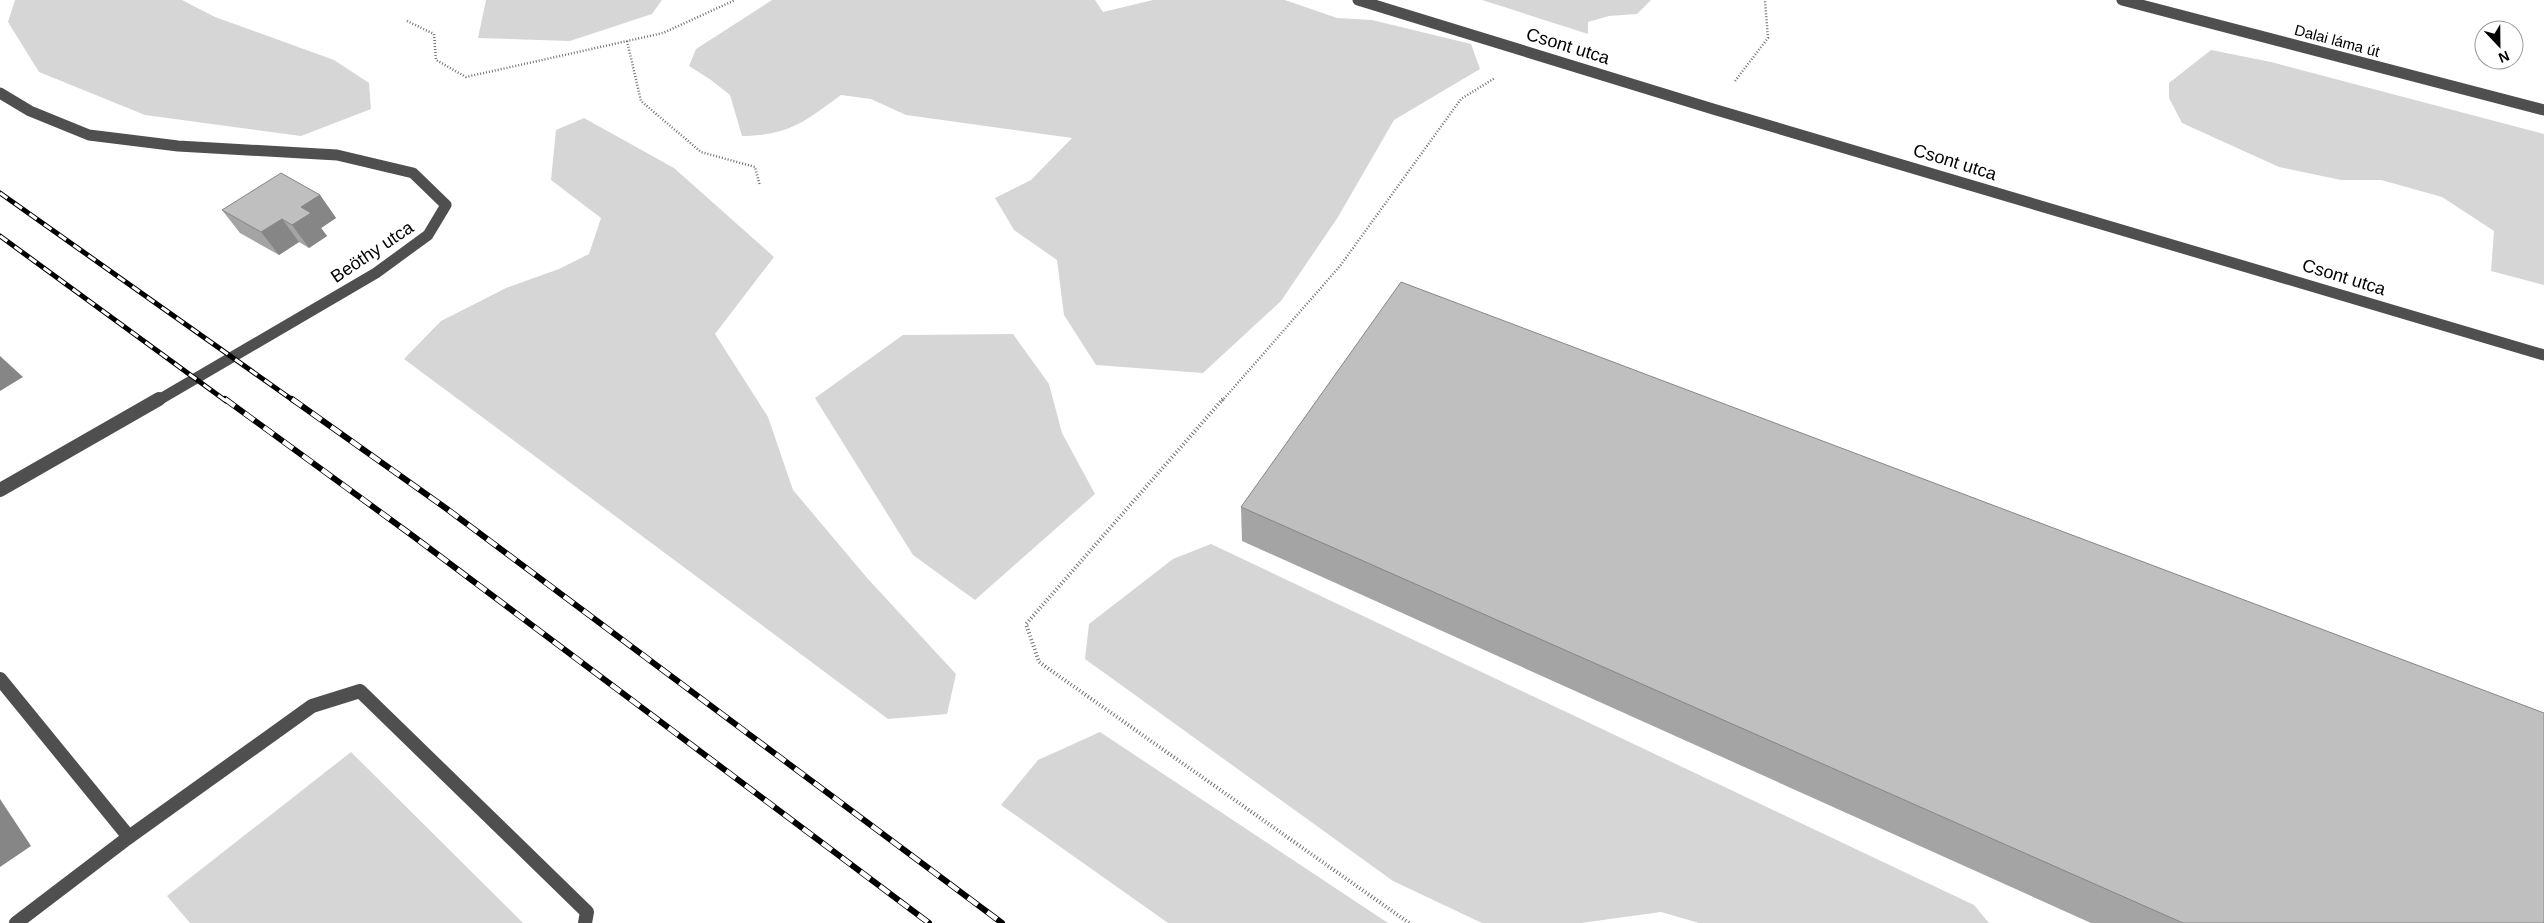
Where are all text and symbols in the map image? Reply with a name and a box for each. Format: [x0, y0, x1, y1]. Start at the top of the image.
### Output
north arrow [2474, 20, 2524, 70]
street label: Dalai láma út [2293, 21, 2382, 60]
street label: Csont utca [1524, 24, 1613, 68]
text: N [2496, 48, 2512, 66]
street label: Csont utca [1911, 140, 2000, 184]
street label: Beöthy utca [327, 217, 418, 287]
street label: Csont utca [2300, 255, 2389, 299]

